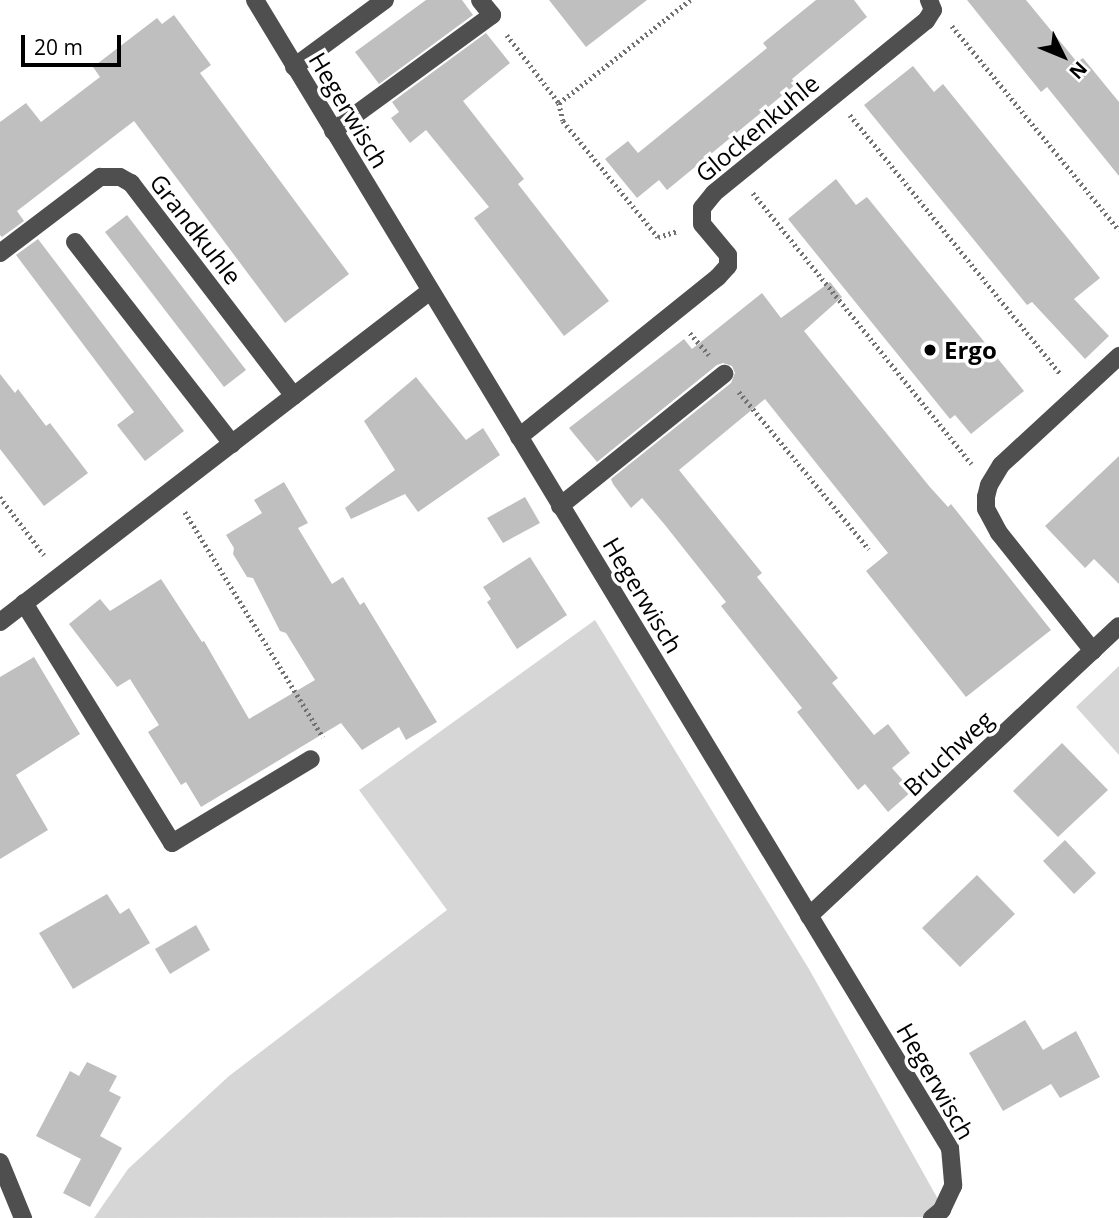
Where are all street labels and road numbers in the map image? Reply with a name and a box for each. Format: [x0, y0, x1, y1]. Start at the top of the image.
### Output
street label: Hegerwisch [303, 47, 395, 173]
street label: Glockenkuhle [690, 68, 824, 188]
street label: Grandkuhle [144, 168, 248, 290]
street label: Hegerwisch [597, 532, 689, 658]
street label: Bruchweg [897, 704, 999, 802]
street label: Hegerwisch [891, 1018, 981, 1144]

